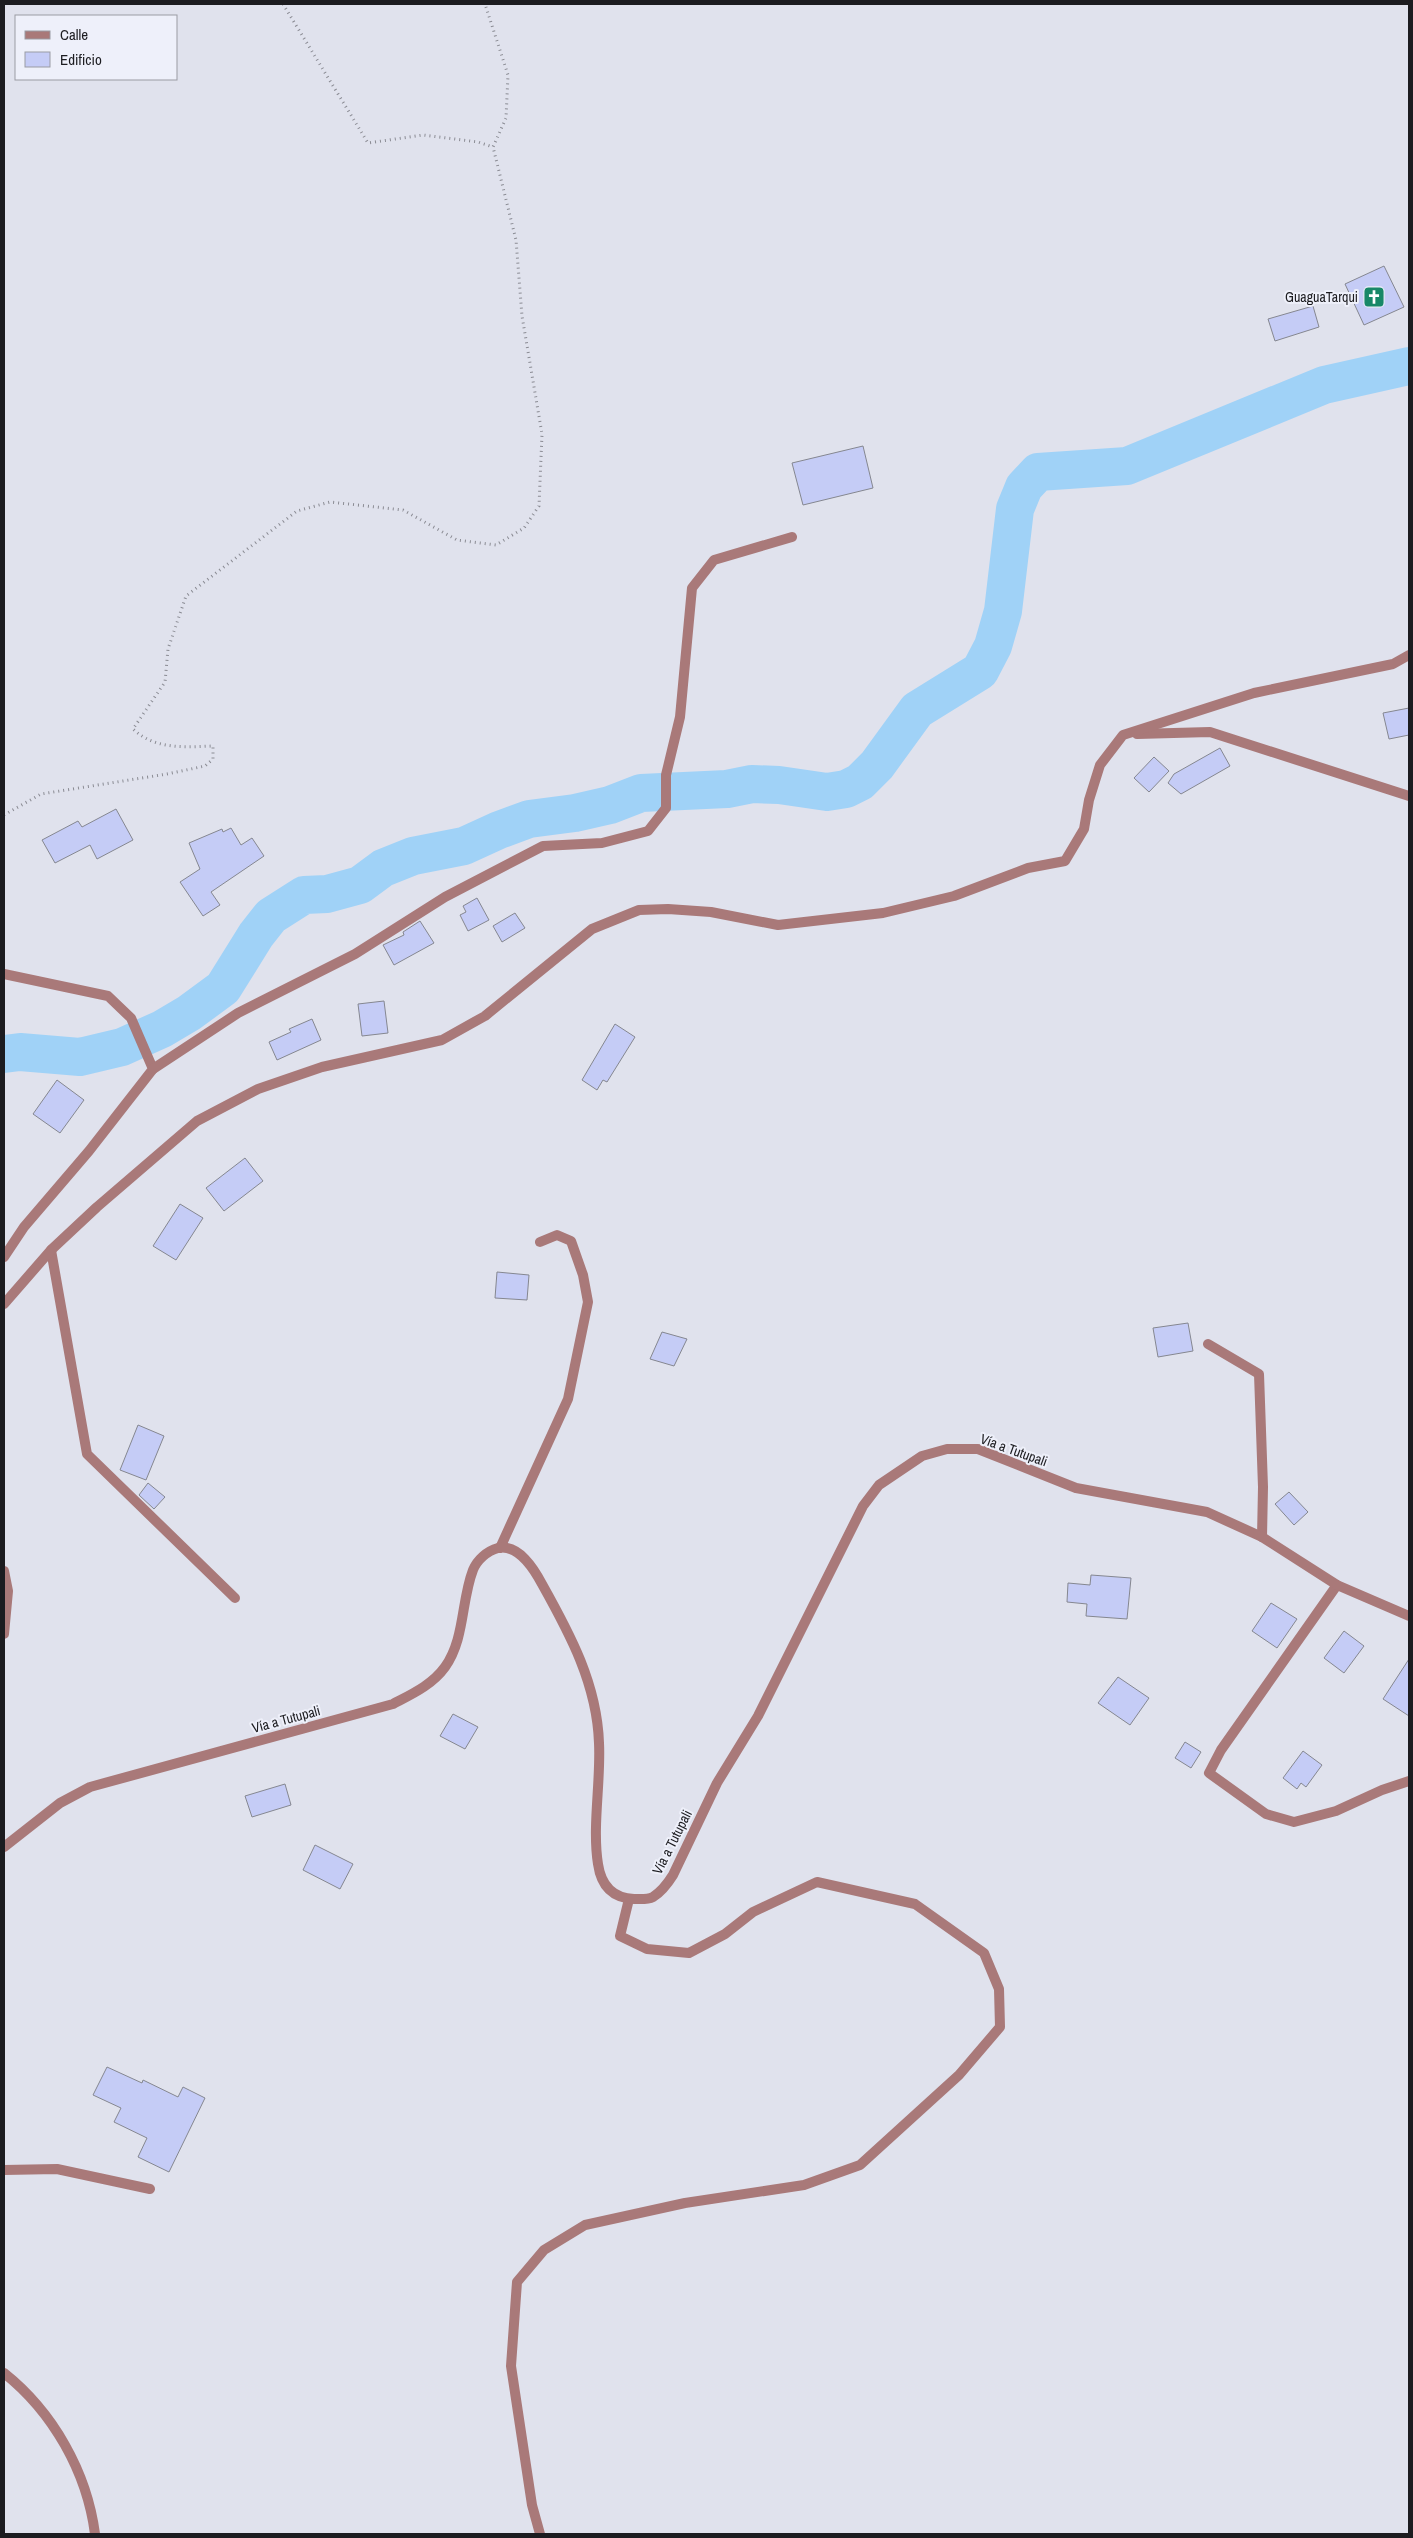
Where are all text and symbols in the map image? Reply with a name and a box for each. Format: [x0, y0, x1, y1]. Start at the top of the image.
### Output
legend [15, 15, 178, 80]
text: Calle [60, 24, 88, 45]
text: Edificio [60, 49, 102, 70]
church icon: GuaguaTarqui [1362, 285, 1386, 309]
place label: GuaguaTarqui [1285, 288, 1358, 306]
street label: Vía a Tutupali [978, 1430, 1050, 1470]
street label: Vía a Tutupali [250, 1701, 322, 1737]
street label: Vía a Tutupali [648, 1807, 696, 1877]

